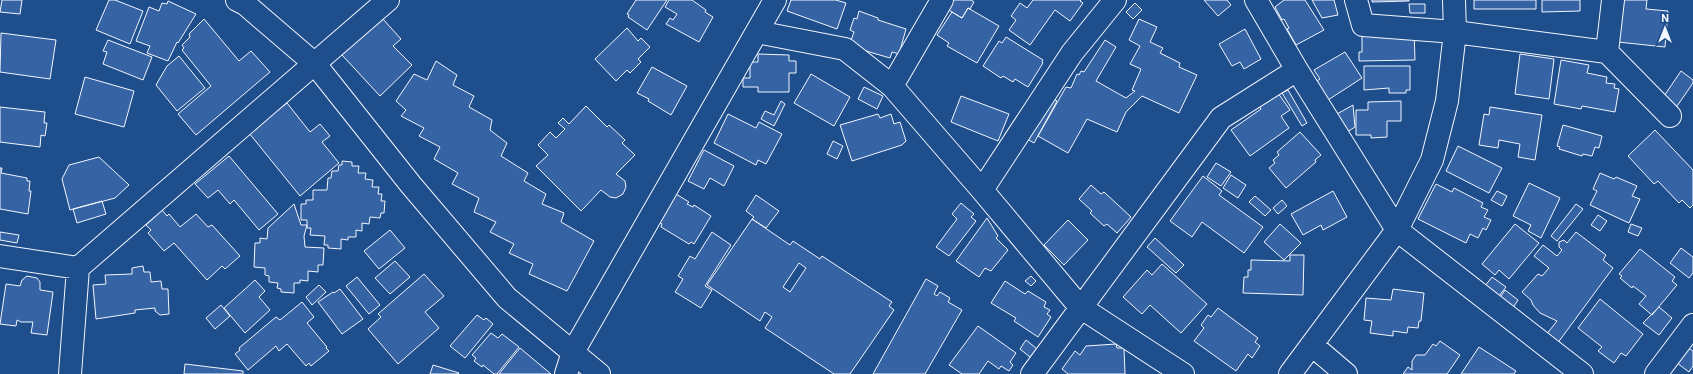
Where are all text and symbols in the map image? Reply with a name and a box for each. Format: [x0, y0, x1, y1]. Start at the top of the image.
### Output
north arrow [1645, 8, 1685, 48]
text: N [1661, 12, 1669, 25]

